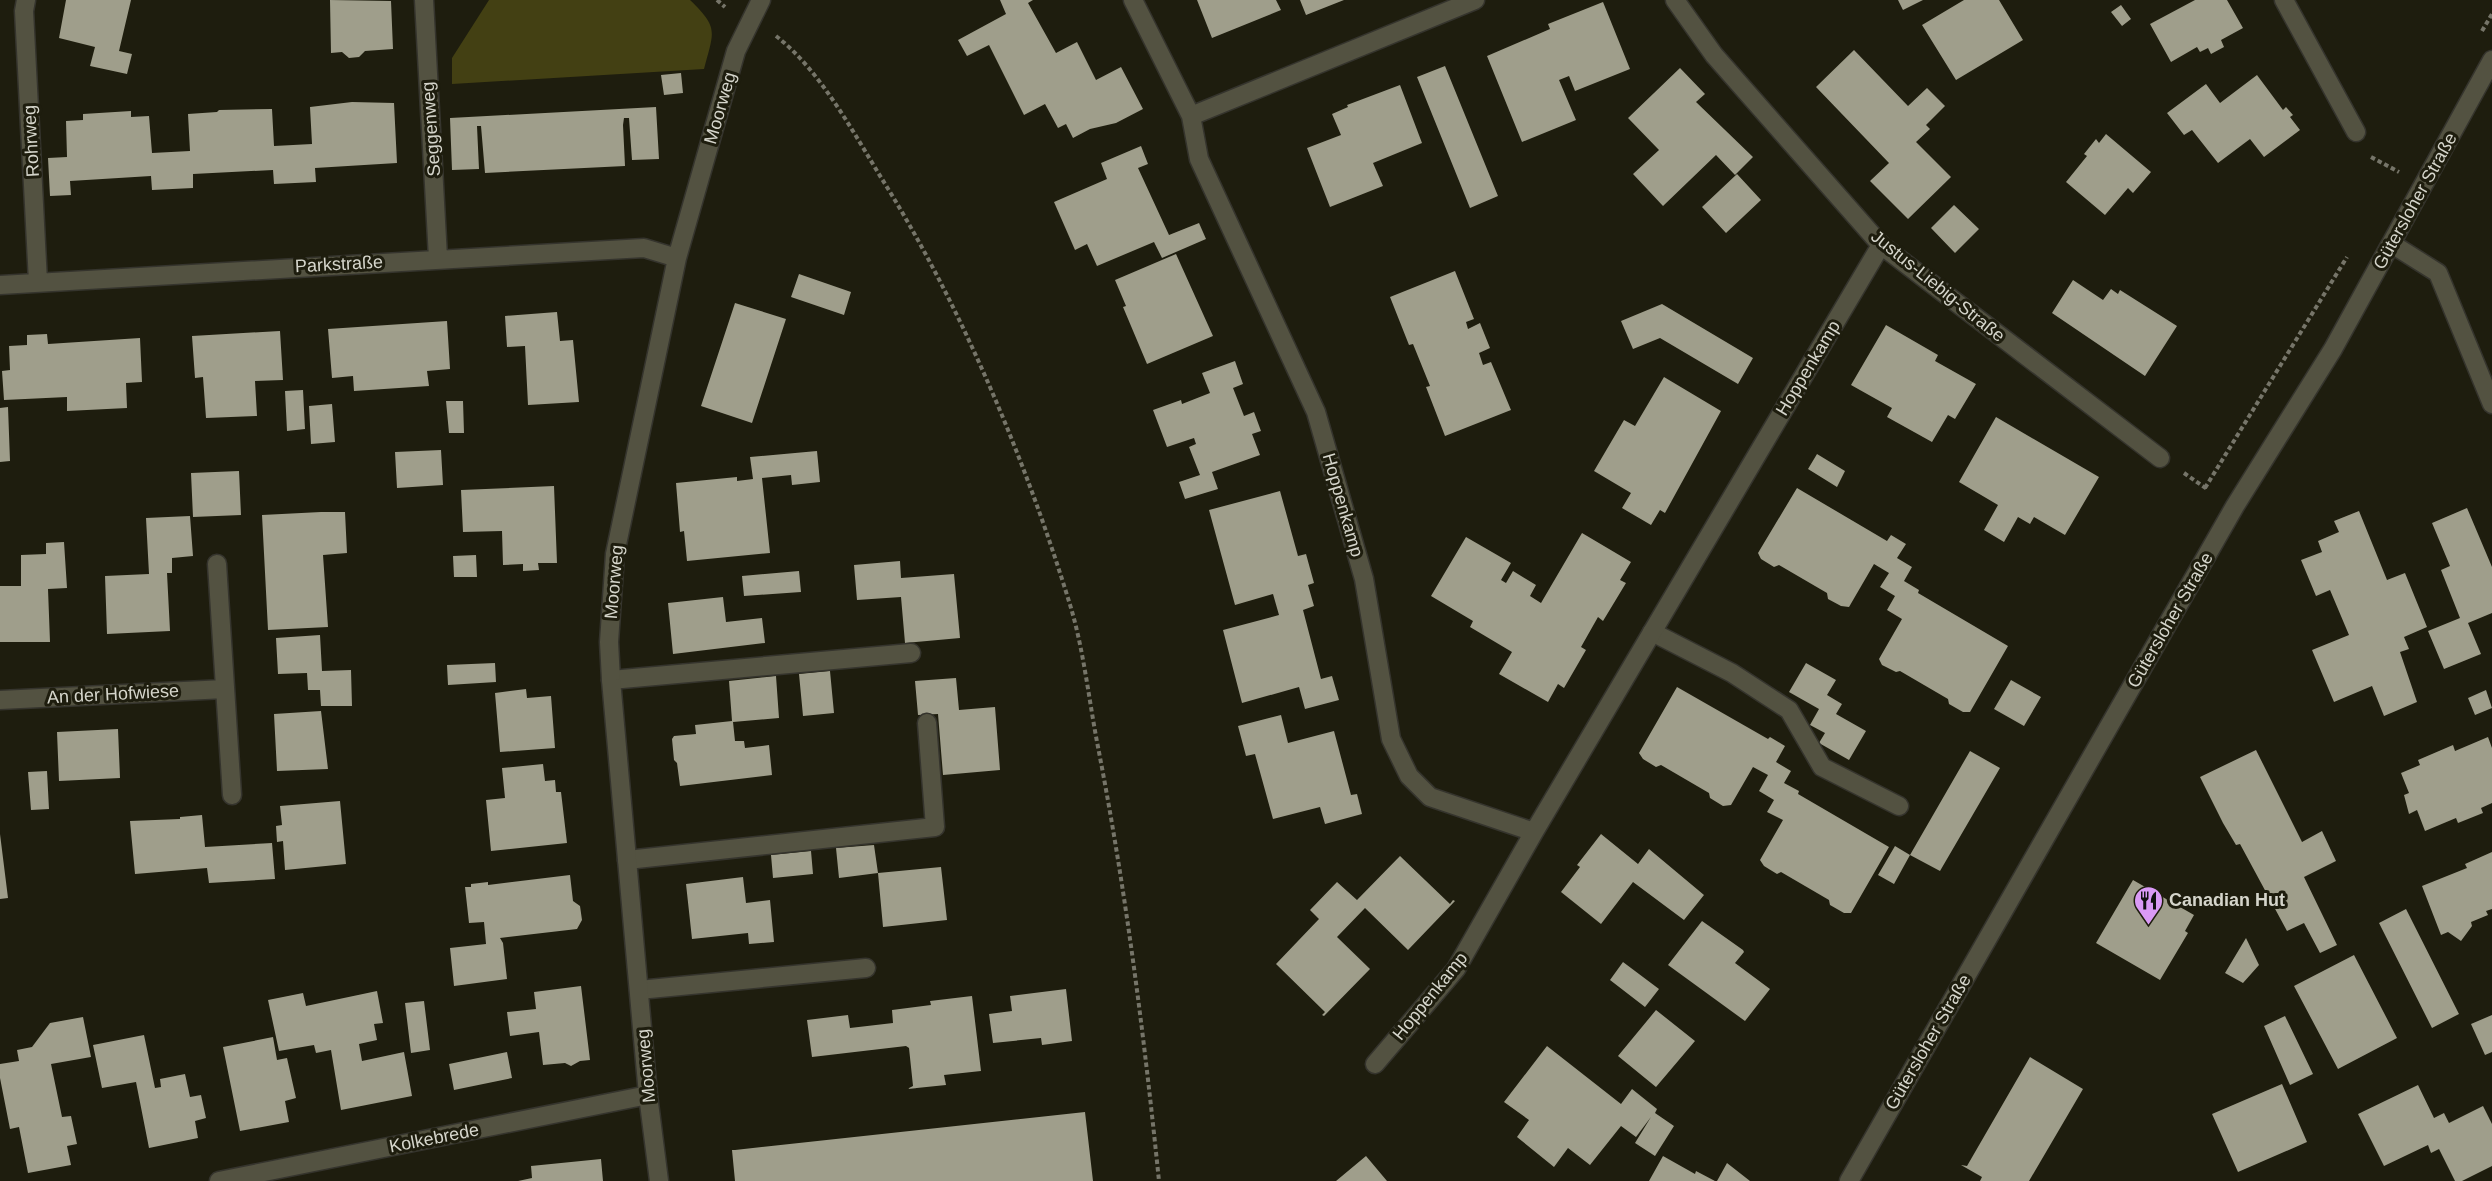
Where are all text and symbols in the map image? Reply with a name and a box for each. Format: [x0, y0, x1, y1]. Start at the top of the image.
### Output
street label: Moorweg [700, 70, 740, 146]
street label: Seggenweg [418, 81, 444, 177]
street label: Rohrweg [19, 105, 43, 177]
street label: Gütersloher Straße [2369, 129, 2461, 273]
street label: Justus-Liebig-Straße [1867, 226, 2009, 346]
street label: Parkstraße [295, 252, 383, 276]
street label: Hoppenkamp [1772, 317, 1844, 419]
street label: Hoppenkamp [1319, 451, 1367, 559]
street label: Moorweg [601, 544, 627, 620]
street label: Gütersloher Straße [2123, 549, 2217, 691]
street label: An der Hofwiese [47, 681, 179, 707]
restaurant icon: Canadian Hut [2132, 884, 2164, 926]
place label: Canadian Hut [2169, 890, 2285, 910]
street label: Hoppenkamp [1389, 948, 1471, 1044]
street label: Gütersloher Straße [1881, 971, 1975, 1113]
street label: Moorweg [633, 1028, 659, 1104]
street label: Kolkebrede [387, 1119, 481, 1157]

